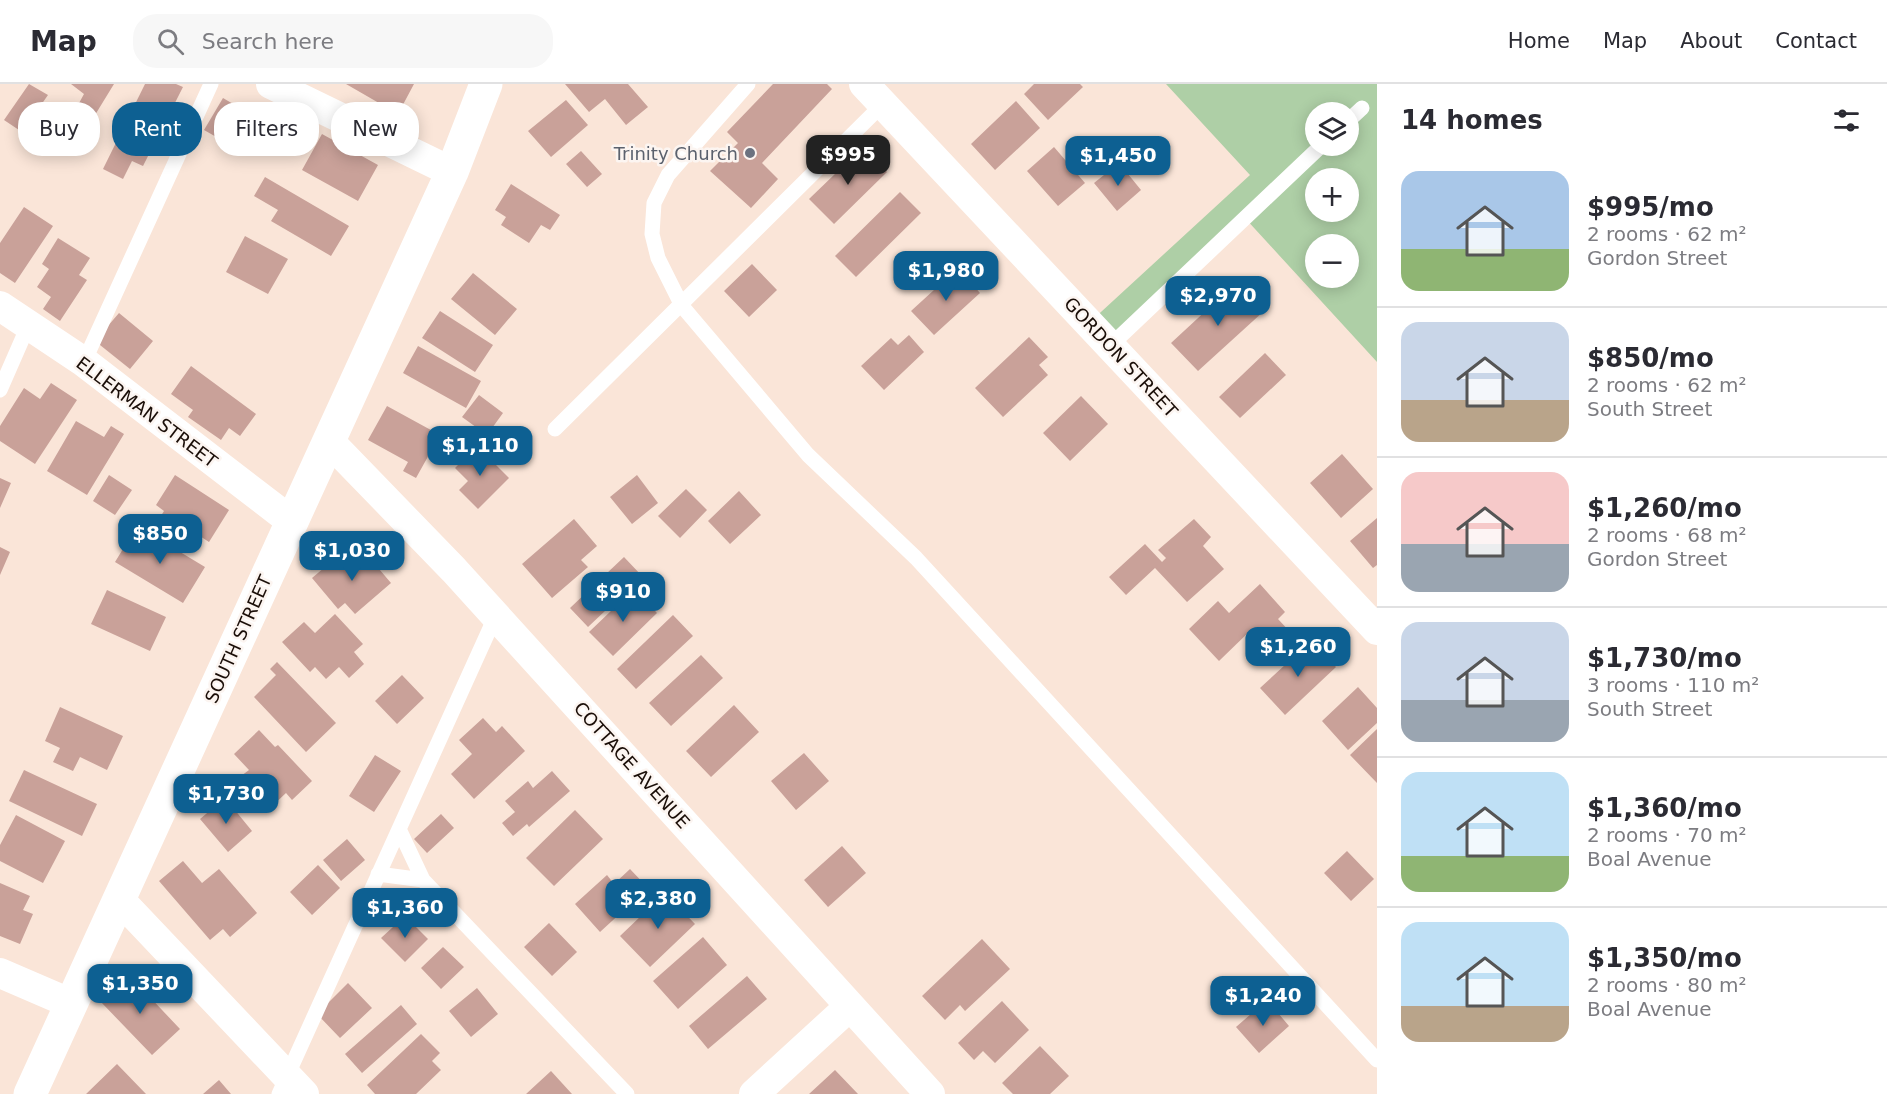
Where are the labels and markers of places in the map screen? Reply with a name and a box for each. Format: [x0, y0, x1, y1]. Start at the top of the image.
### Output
pin: $995 [812, 135, 884, 186]
pin: $1,450 [1069, 136, 1167, 187]
place label: Trinity Church [613, 143, 738, 164]
marker: Trinity Church [743, 146, 757, 160]
pin: $1,980 [897, 251, 995, 302]
pin: $2,970 [1169, 276, 1267, 327]
pin: $1,110 [431, 426, 529, 477]
pin: $850 [124, 514, 196, 565]
pin: $1,030 [303, 531, 401, 582]
pin: $910 [587, 572, 659, 623]
pin: $1,260 [1249, 627, 1347, 678]
pin: $1,730 [177, 774, 275, 825]
pin: $2,380 [609, 879, 707, 930]
pin: $1,360 [356, 888, 454, 939]
pin: $1,350 [91, 964, 189, 1015]
pin: $1,240 [1214, 976, 1312, 1027]

